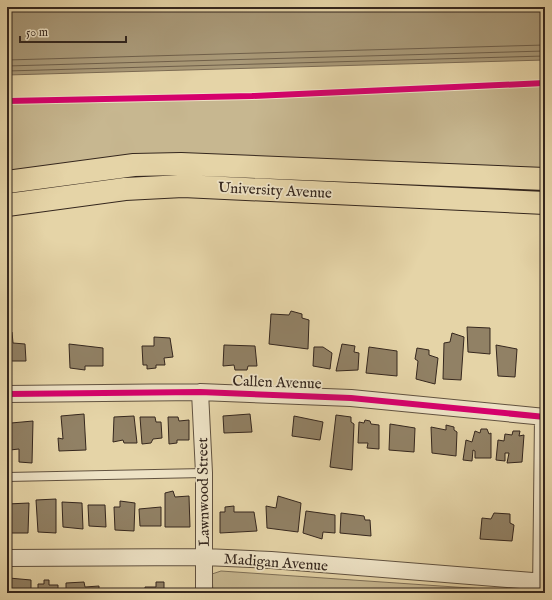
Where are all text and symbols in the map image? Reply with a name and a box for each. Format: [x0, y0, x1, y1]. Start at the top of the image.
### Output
scale bar [20, 18, 126, 44]
text: 50 m [26, 25, 48, 40]
street label: University Avenue [218, 178, 333, 203]
street label: Callen Avenue [232, 371, 322, 394]
street label: Lawnwood Street [193, 437, 214, 547]
street label: Madigan Avenue [223, 549, 329, 576]

